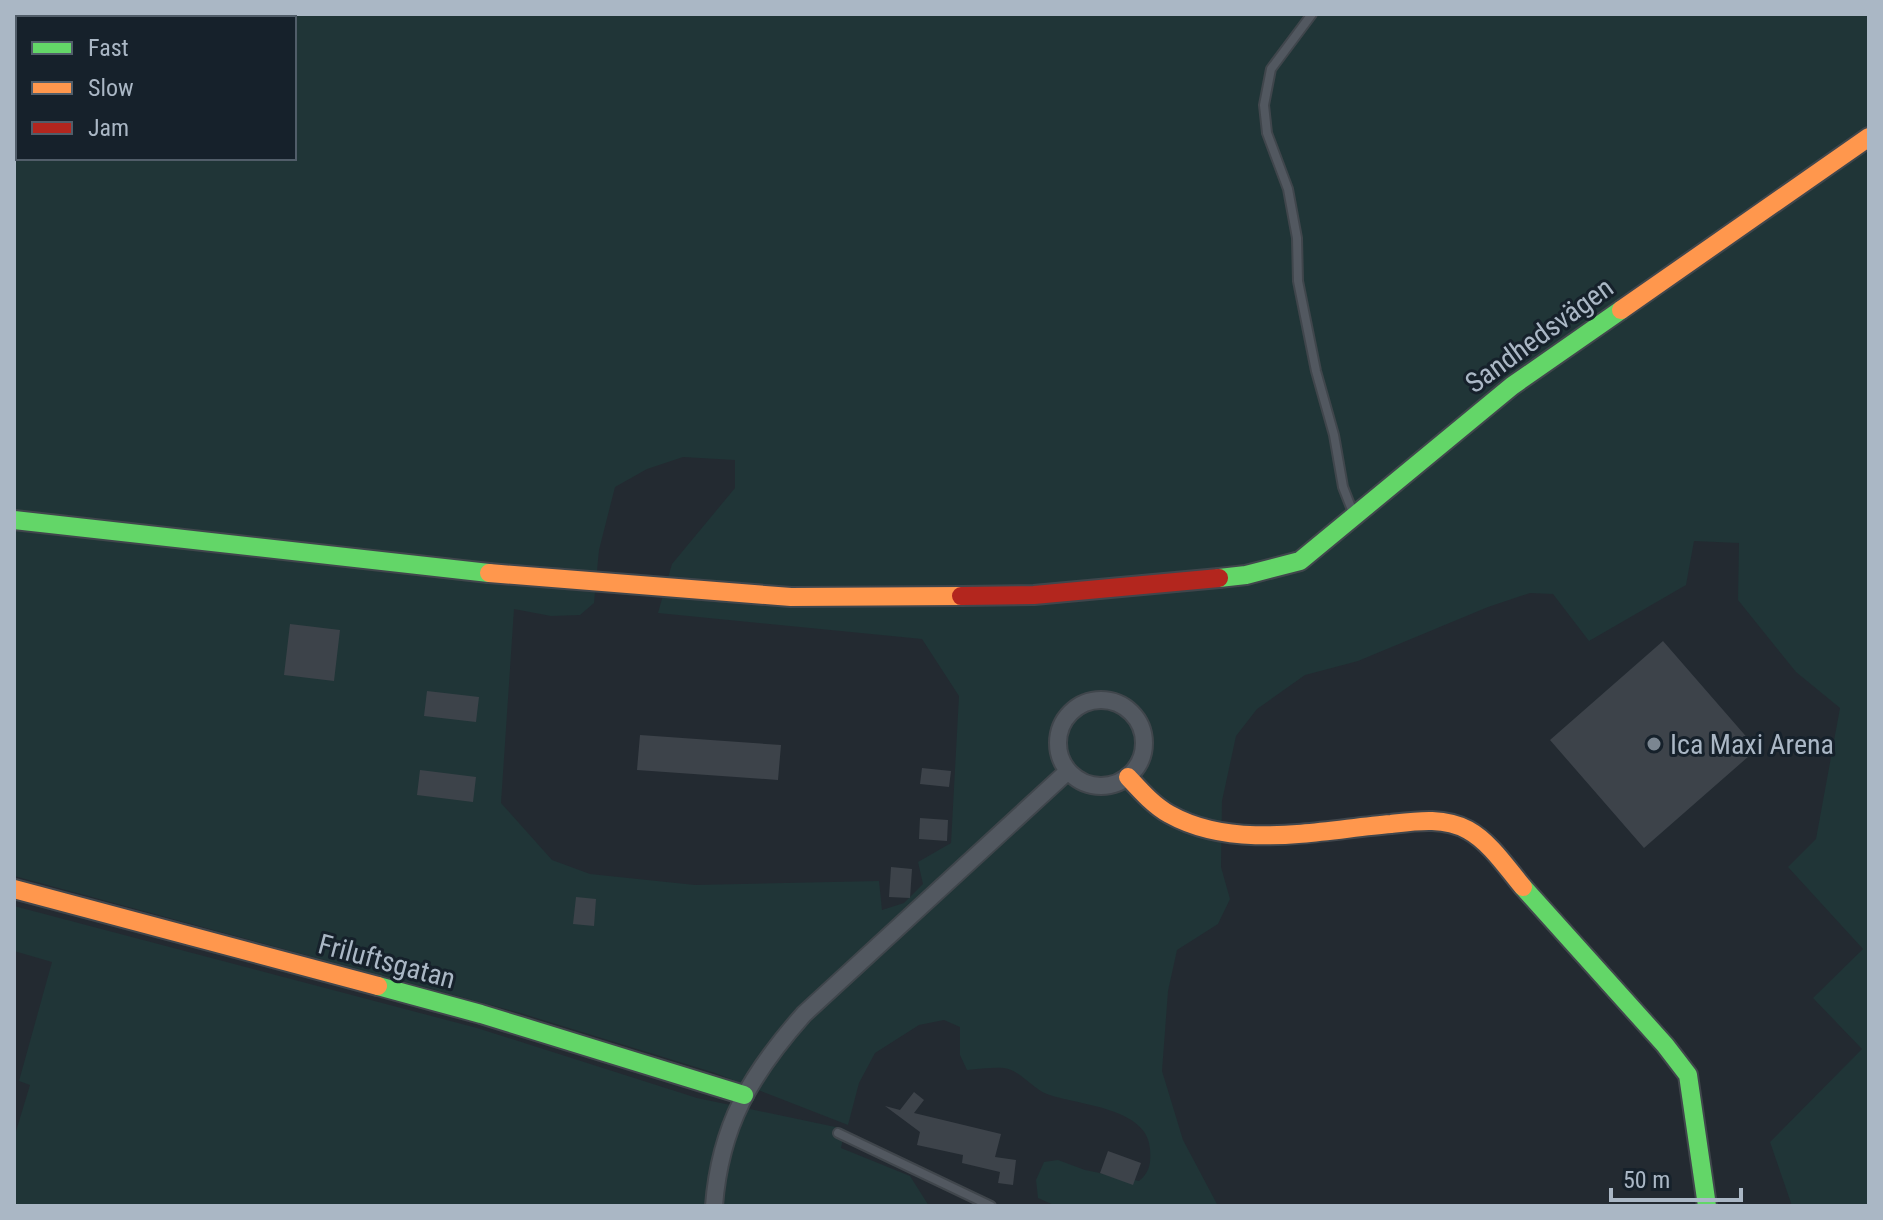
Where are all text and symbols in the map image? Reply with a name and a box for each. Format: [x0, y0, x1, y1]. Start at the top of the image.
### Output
legend [16, 16, 296, 160]
text: Fast [88, 34, 129, 62]
text: Slow [88, 74, 134, 102]
text: Jam [88, 114, 129, 142]
street label: Sandhedsvägen [1459, 271, 1620, 400]
place label: Ica Maxi Arena [1670, 728, 1834, 761]
marker: Ica Maxi Arena [1645, 735, 1663, 753]
street label: Friluftsgatan [315, 927, 459, 996]
scale bar [1611, 1152, 1741, 1202]
text: 50 m [1623, 1166, 1670, 1194]

